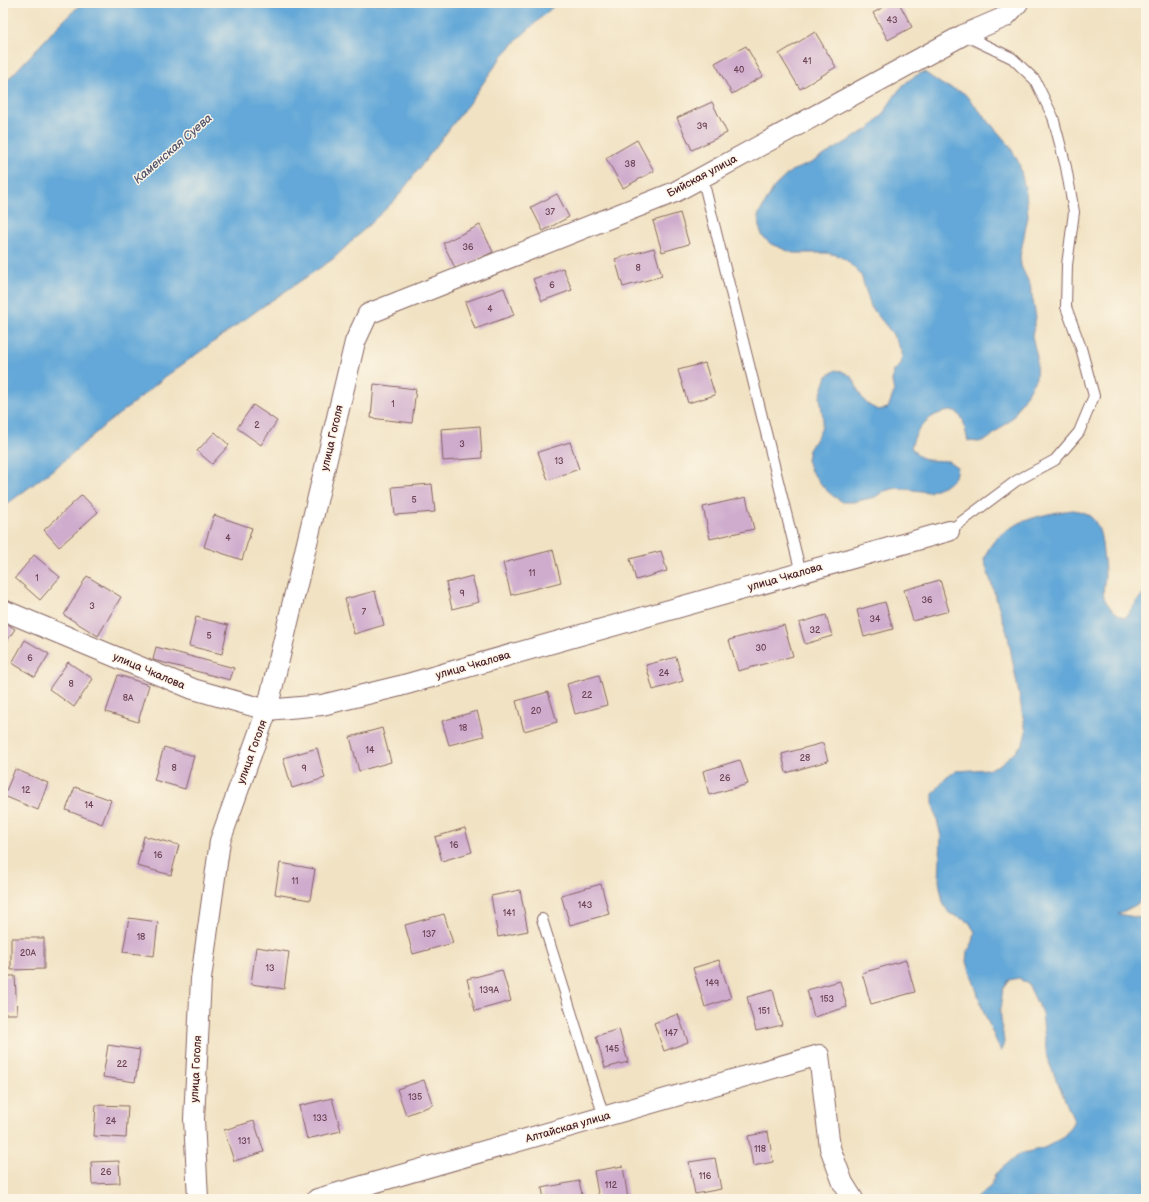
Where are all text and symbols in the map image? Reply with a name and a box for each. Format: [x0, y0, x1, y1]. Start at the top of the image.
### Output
house number: 43 [886, 15, 898, 26]
house number: 41 [803, 56, 811, 67]
house number: 40 [734, 65, 744, 76]
water label: Каменская Суева [131, 111, 215, 187]
house number: 39 [697, 121, 707, 132]
street label: Бийская улица [665, 152, 740, 200]
house number: 38 [625, 159, 635, 170]
house number: 37 [545, 207, 556, 218]
house number: 36 [462, 242, 474, 253]
house number: 8 [635, 263, 641, 274]
house number: 6 [549, 280, 555, 291]
house number: 4 [487, 304, 493, 315]
house number: 1 [391, 399, 395, 410]
street label: улица Гоголя [318, 404, 346, 472]
house number: 2 [254, 420, 260, 431]
house number: 3 [459, 439, 465, 450]
house number: 13 [554, 456, 564, 467]
house number: 5 [411, 495, 417, 506]
house number: 4 [225, 533, 231, 544]
street label: улица Чкалова [746, 560, 824, 594]
house number: 11 [529, 568, 535, 579]
house number: 1 [35, 573, 39, 584]
house number: 9 [459, 588, 465, 599]
house number: 36 [921, 595, 933, 606]
house number: 3 [89, 601, 95, 612]
house number: 7 [362, 607, 367, 618]
house number: 34 [869, 614, 881, 625]
house number: 32 [810, 625, 821, 636]
house number: 5 [206, 631, 212, 642]
house number: 30 [756, 643, 766, 654]
street label: улица Чкалова [434, 648, 512, 682]
street label: улица Чкалова [111, 650, 187, 692]
house number: 6 [27, 653, 33, 664]
house number: 24 [659, 668, 670, 679]
house number: 8 [68, 679, 74, 690]
house number: 22 [582, 690, 593, 701]
house number: 8А [123, 693, 134, 704]
house number: 20 [531, 706, 541, 717]
street label: улица Гоголя [234, 718, 270, 786]
house number: 18 [459, 723, 467, 734]
house number: 14 [366, 745, 375, 756]
house number: 28 [800, 753, 810, 764]
house number: 8 [171, 763, 177, 774]
house number: 9 [301, 763, 307, 774]
house number: 26 [720, 773, 731, 784]
house number: 12 [22, 785, 31, 796]
house number: 14 [85, 800, 94, 811]
house number: 16 [450, 840, 459, 851]
house number: 16 [154, 850, 163, 861]
house number: 11 [292, 876, 298, 887]
house number: 143 [578, 900, 593, 911]
house number: 141 [503, 908, 515, 919]
house number: 137 [422, 929, 436, 940]
house number: 18 [137, 932, 145, 943]
house number: 20А [20, 948, 37, 959]
house number: 13 [265, 963, 275, 974]
house number: 149 [705, 978, 719, 989]
house number: 139А [479, 985, 499, 996]
house number: 153 [820, 994, 835, 1005]
house number: 151 [758, 1006, 770, 1017]
house number: 147 [664, 1028, 678, 1039]
street label: улица Гоголя [188, 1035, 204, 1103]
house number: 145 [605, 1044, 619, 1055]
house number: 22 [117, 1059, 128, 1070]
house number: 135 [408, 1092, 422, 1103]
street label: Алтайская улица [523, 1109, 612, 1146]
house number: 133 [313, 1113, 328, 1124]
house number: 24 [106, 1116, 117, 1127]
house number: 131 [238, 1136, 250, 1147]
house number: 118 [754, 1144, 766, 1155]
house number: 26 [101, 1167, 112, 1178]
house number: 116 [699, 1171, 712, 1182]
house number: 112 [605, 1180, 618, 1191]

